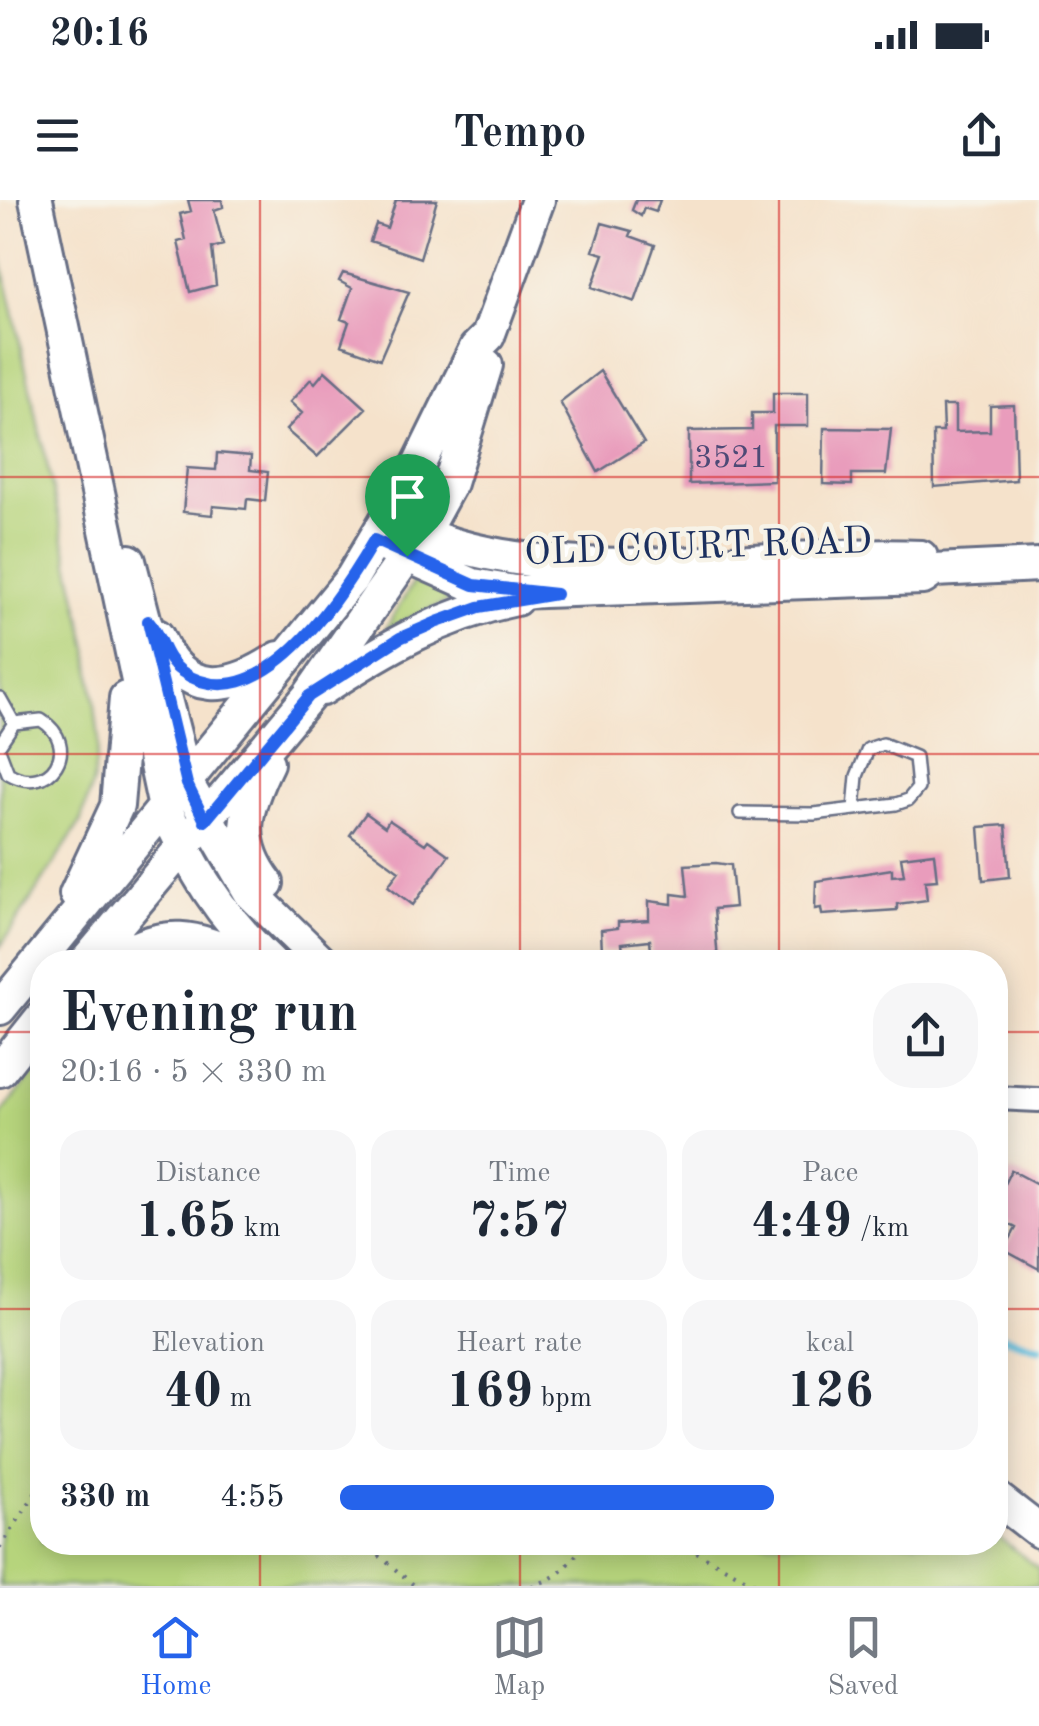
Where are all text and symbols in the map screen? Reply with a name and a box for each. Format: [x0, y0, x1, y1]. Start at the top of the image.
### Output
text: 20:16 [50, 16, 149, 54]
icon: menu [30, 108, 85, 163]
icon: share [954, 108, 1009, 163]
text: Tempo [453, 112, 586, 157]
house number: 3521 [694, 443, 768, 475]
pin [365, 454, 450, 557]
icon: arrive [380, 469, 435, 524]
street label: OLD COURT ROAD [523, 523, 873, 573]
button: share [873, 983, 978, 1088]
text: Evening run [60, 988, 358, 1043]
text: 20:16 · 5 × 330 m [60, 1057, 327, 1089]
text: Distance [155, 1160, 261, 1188]
text: Time [488, 1160, 550, 1188]
text: Pace [802, 1160, 858, 1188]
text: 1.65 [135, 1198, 236, 1248]
text: 7:57 [469, 1198, 570, 1248]
text: 4:49 [751, 1198, 852, 1248]
text: km [236, 1215, 281, 1243]
text: /km [852, 1215, 909, 1243]
text: Elevation [151, 1330, 265, 1358]
text: Heart rate [456, 1330, 582, 1358]
text: kcal [806, 1330, 854, 1358]
text: 40 [164, 1368, 222, 1418]
text: 169 [446, 1368, 533, 1418]
text: 126 [787, 1368, 874, 1418]
text: m [222, 1385, 252, 1413]
text: bpm [533, 1385, 592, 1413]
text: 330 m [60, 1482, 150, 1514]
text: 4:55 [220, 1482, 285, 1514]
tab: Home [140, 1610, 211, 1705]
tab: Map [492, 1610, 547, 1705]
tab: Saved [827, 1610, 899, 1705]

